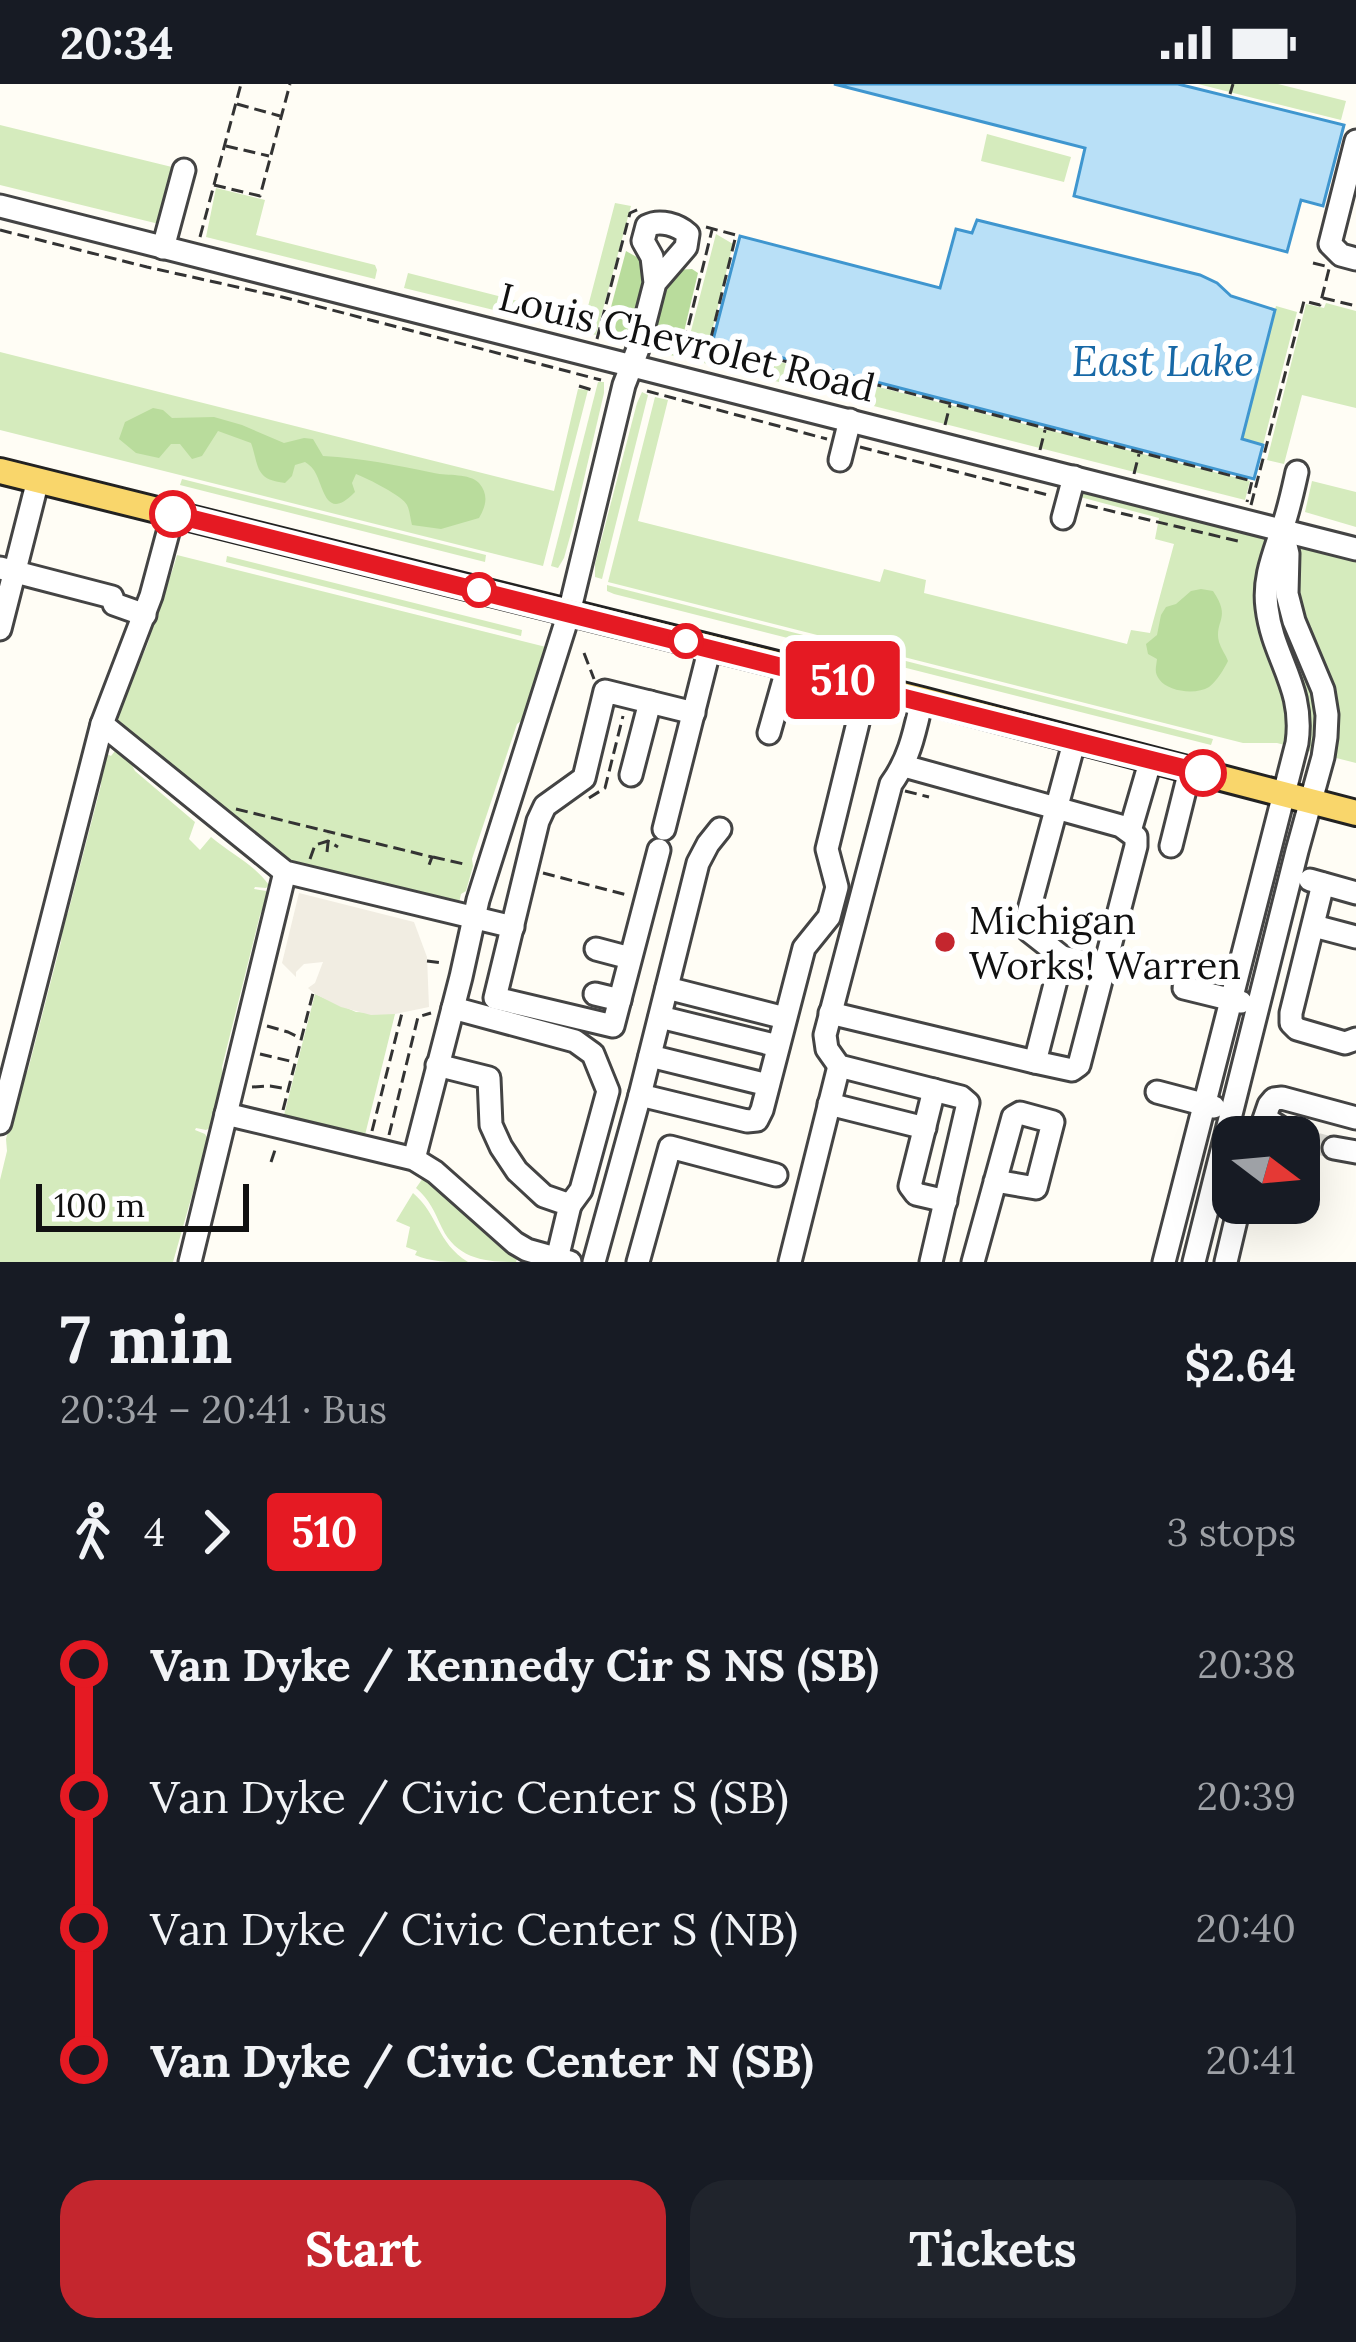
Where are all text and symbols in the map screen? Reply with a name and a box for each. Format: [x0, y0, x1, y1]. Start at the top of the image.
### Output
text: 20:34 [60, 14, 174, 71]
street label: Louis Chevrolet Road [494, 271, 880, 413]
water label: East Lake [1072, 334, 1254, 388]
unlabelled marker [151, 492, 195, 536]
unlabelled marker [463, 574, 495, 606]
unlabelled marker [670, 625, 702, 657]
line badge: 510 [774, 641, 912, 719]
text: 510 [810, 653, 876, 707]
unlabelled marker [1181, 751, 1225, 795]
place label: Michigan Works! Warren [969, 895, 1241, 990]
marker: Michigan Works! Warren [932, 929, 958, 955]
north arrow [1212, 1116, 1320, 1224]
map controls [1212, 1116, 1320, 1224]
scale bar [36, 1178, 249, 1231]
text: 100 m [54, 1184, 145, 1226]
text: 7 min [60, 1297, 233, 1381]
text: $2.64 [1185, 1336, 1296, 1393]
text: 20:34 – 20:41 · Bus [60, 1384, 387, 1434]
icon: walk [60, 1499, 126, 1565]
icon: forward [183, 1499, 249, 1565]
text: 510 [291, 1505, 358, 1559]
text: 4 [144, 1507, 165, 1557]
text: 3 stops [1167, 1507, 1296, 1557]
text: Van Dyke / Kennedy Cir S NS (SB) [150, 1636, 879, 1693]
text: 20:38 [1197, 1639, 1296, 1689]
text: Van Dyke / Civic Center S (SB) [150, 1768, 789, 1825]
text: 20:39 [1197, 1771, 1296, 1821]
text: Van Dyke / Civic Center S (NB) [150, 1900, 798, 1957]
text: 20:40 [1196, 1903, 1296, 1953]
text: Van Dyke / Civic Center N (SB) [150, 2032, 814, 2089]
text: 20:41 [1206, 2035, 1296, 2085]
button: Start [60, 2180, 666, 2318]
button: Tickets [690, 2180, 1296, 2318]

